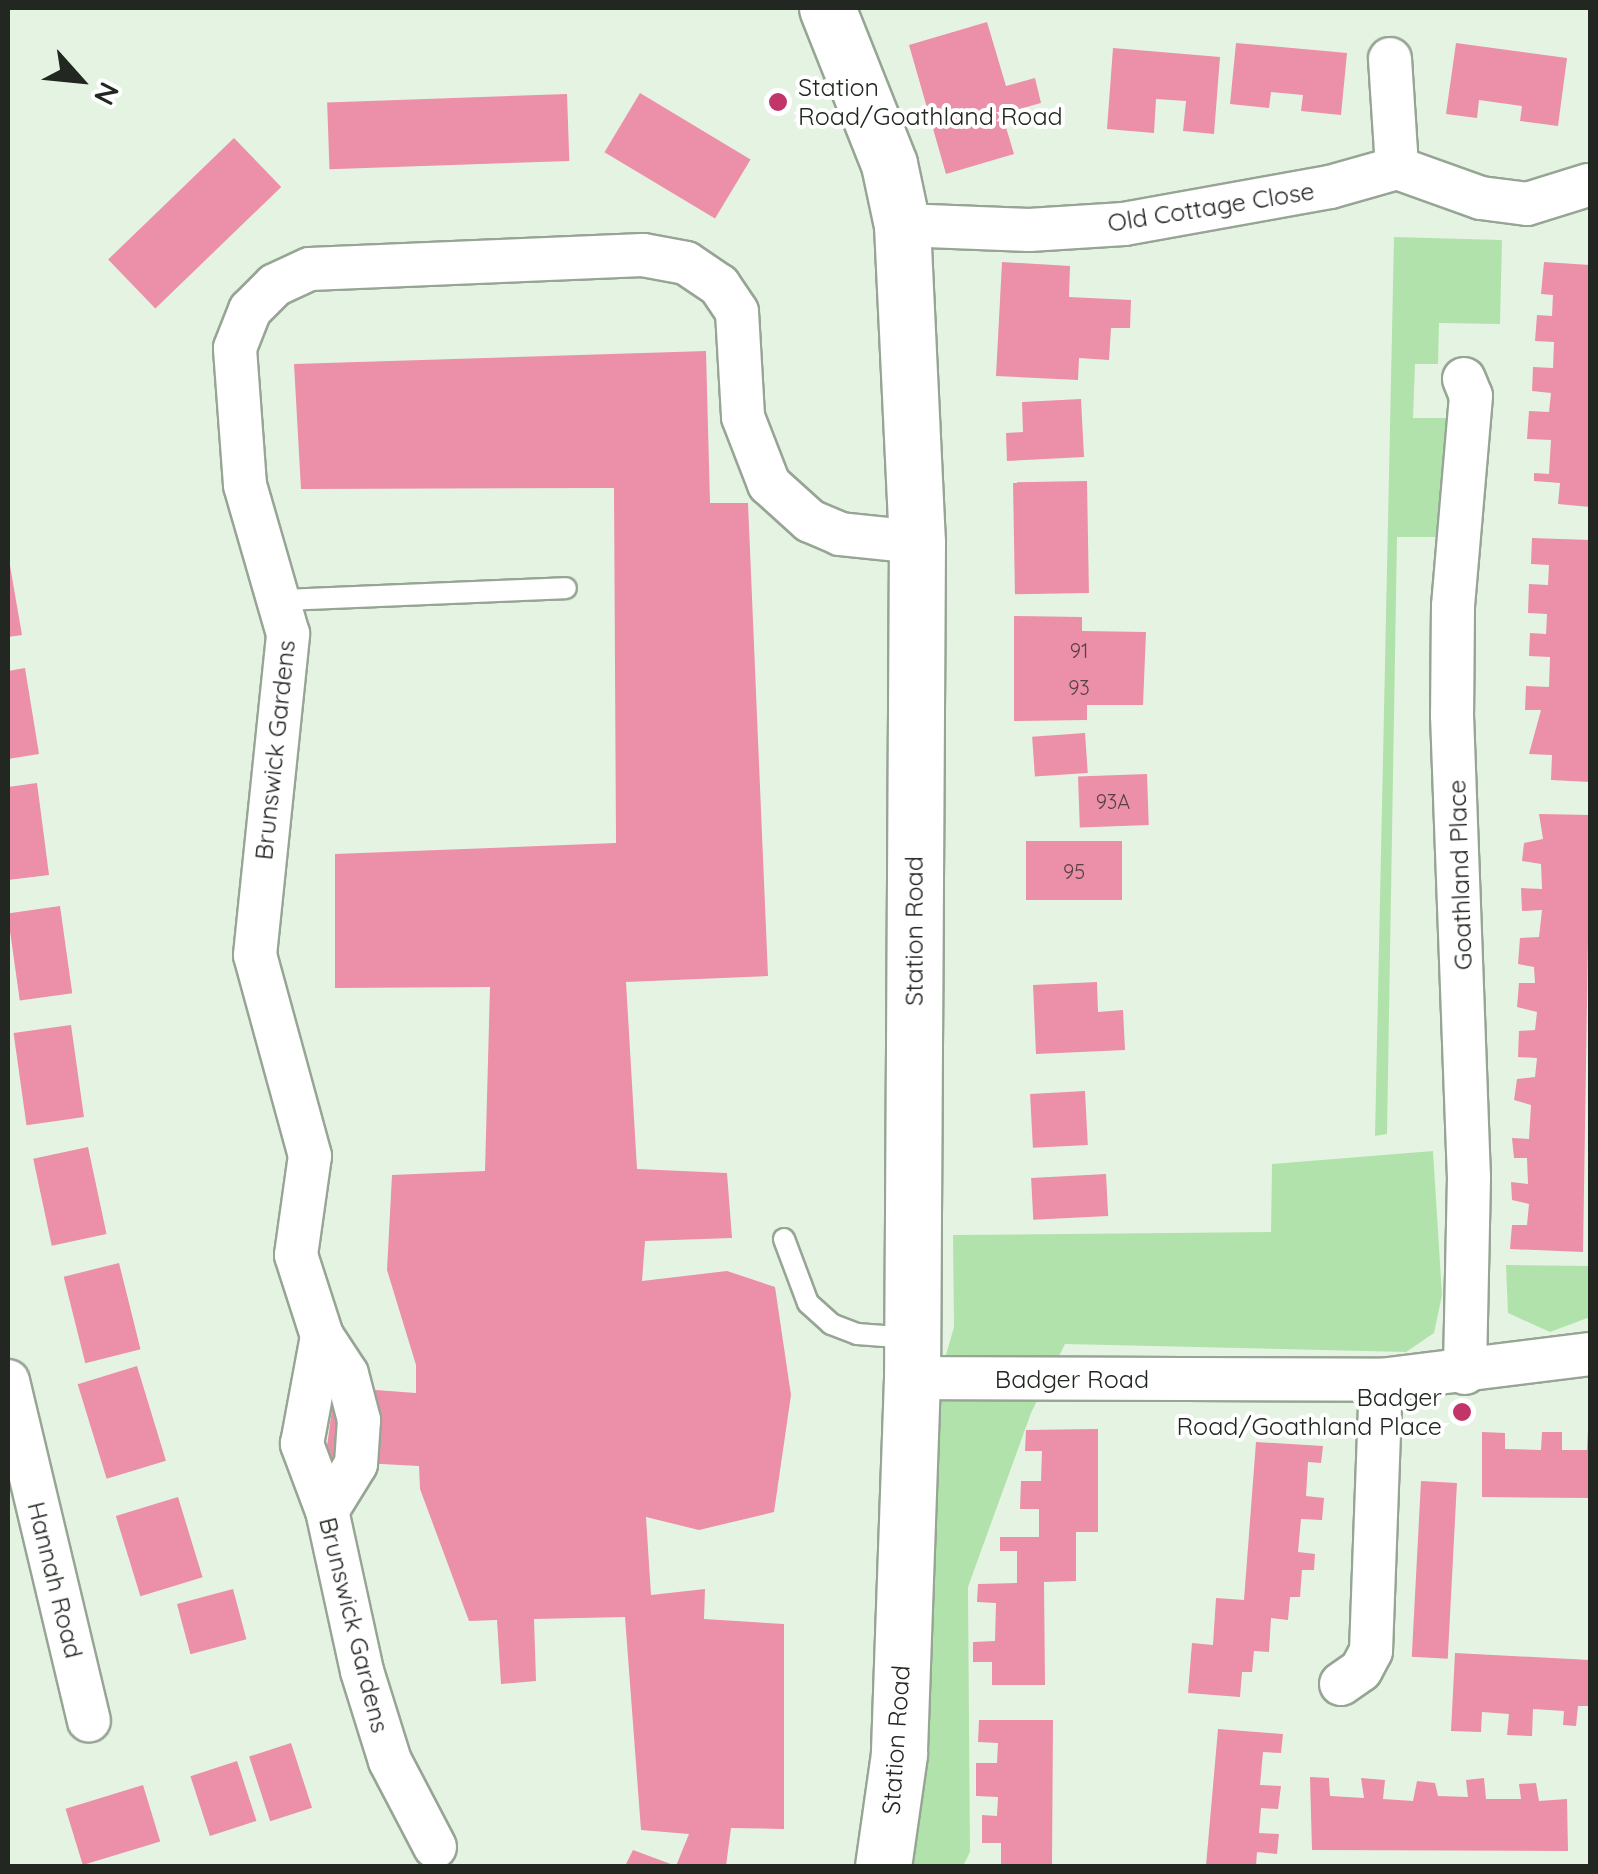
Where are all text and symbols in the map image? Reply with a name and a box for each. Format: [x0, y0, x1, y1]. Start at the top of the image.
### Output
north arrow [30, 30, 130, 130]
place label: Station Road/Goathland Road [798, 73, 1063, 132]
text: N [87, 77, 127, 111]
marker: Station Road/Goathland Road [767, 91, 789, 113]
street label: Old Cottage Close [1105, 176, 1317, 238]
house number: 91 [1070, 638, 1088, 662]
street label: Brunswick Gardens [249, 639, 301, 861]
house number: 93 [1068, 675, 1090, 699]
street label: Goathland Place [1442, 779, 1478, 971]
house number: 93A [1096, 789, 1130, 813]
street label: Station Road [899, 856, 929, 1006]
house number: 95 [1063, 859, 1085, 883]
street label: Badger Road [995, 1364, 1149, 1394]
place label: Badger Road/Goathland Place [1176, 1383, 1442, 1442]
marker: Badger Road/Goathland Place [1451, 1401, 1473, 1423]
street label: Hannah Road [21, 1499, 89, 1661]
street label: Brunswick Gardens [313, 1514, 395, 1736]
street label: Station Road [876, 1664, 916, 1816]

